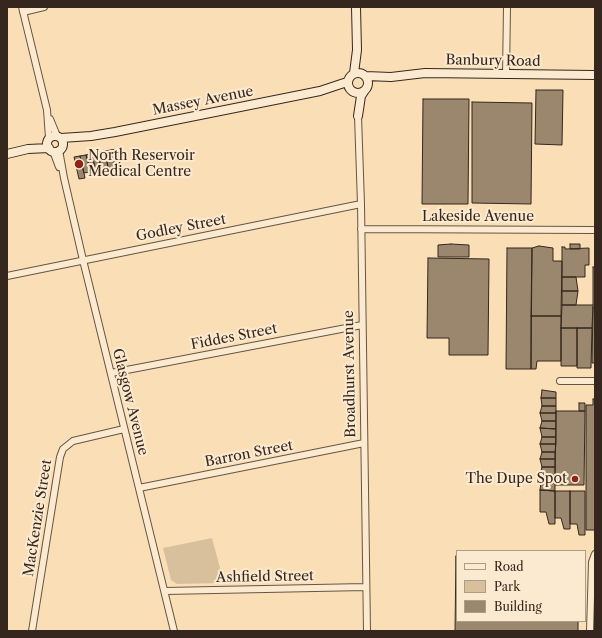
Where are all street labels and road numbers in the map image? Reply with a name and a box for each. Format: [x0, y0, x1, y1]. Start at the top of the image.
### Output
street label: Banbury Road [445, 52, 541, 70]
street label: Massey Avenue [151, 83, 255, 119]
street label: Lakeside Avenue [422, 209, 534, 225]
street label: Godley Street [135, 211, 227, 245]
street label: Broadhurst Avenue [340, 310, 360, 438]
street label: Fiddes Street [189, 320, 279, 354]
street label: Glasgow Avenue [109, 347, 151, 457]
street label: Barron Street [203, 437, 295, 471]
street label: MacKenzie Street [20, 458, 56, 578]
street label: Ashfield Street [216, 568, 314, 586]

